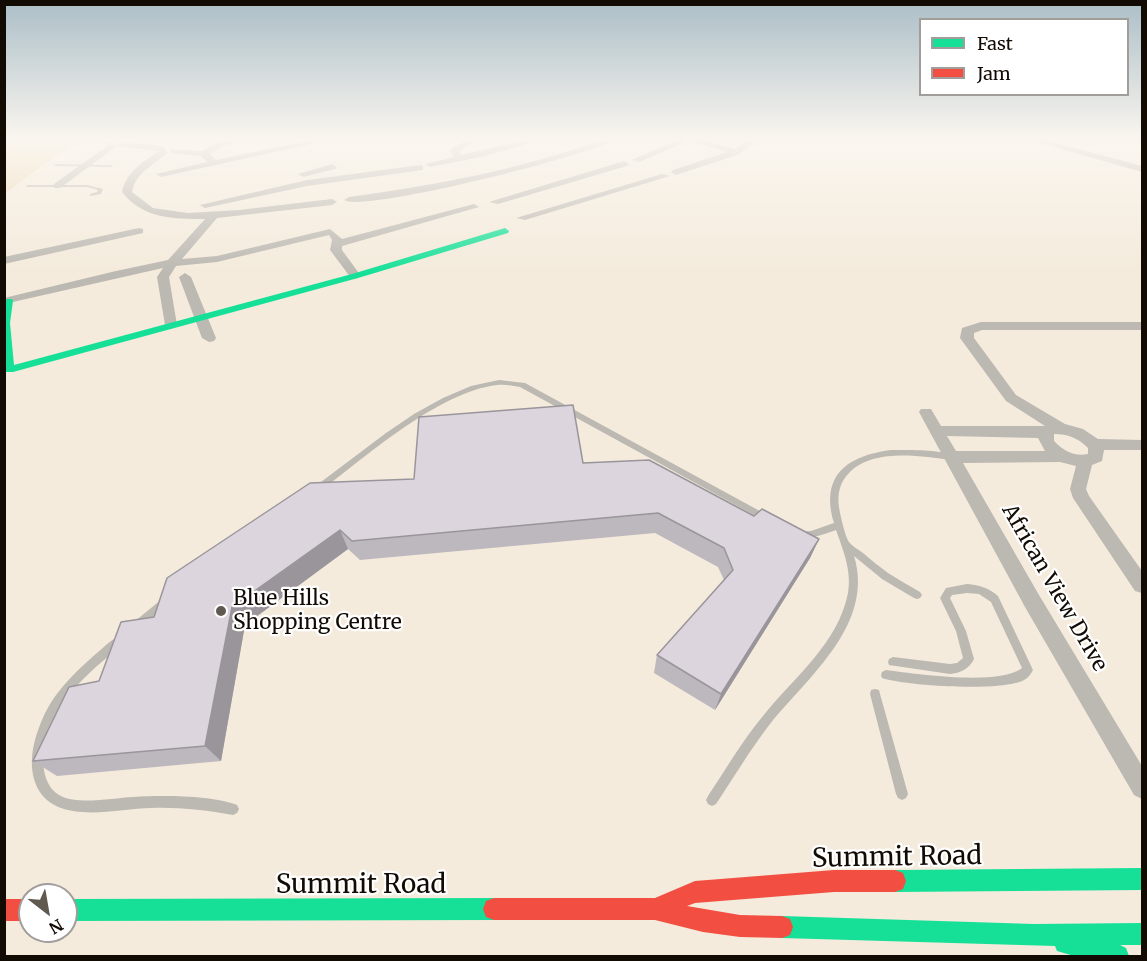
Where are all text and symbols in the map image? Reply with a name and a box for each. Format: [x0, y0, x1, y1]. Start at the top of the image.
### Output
legend [919, 18, 1129, 96]
text: Fast [977, 32, 1013, 55]
text: Jam [977, 62, 1011, 85]
street label: African View Drive [996, 500, 1112, 676]
place label: Blue Hills Shopping Centre [233, 586, 402, 636]
marker: Blue Hills Shopping Centre [214, 604, 228, 618]
street label: Summit Road [812, 841, 982, 875]
street label: Summit Road [276, 870, 446, 902]
north arrow [18, 883, 78, 943]
text: N [46, 915, 67, 939]

